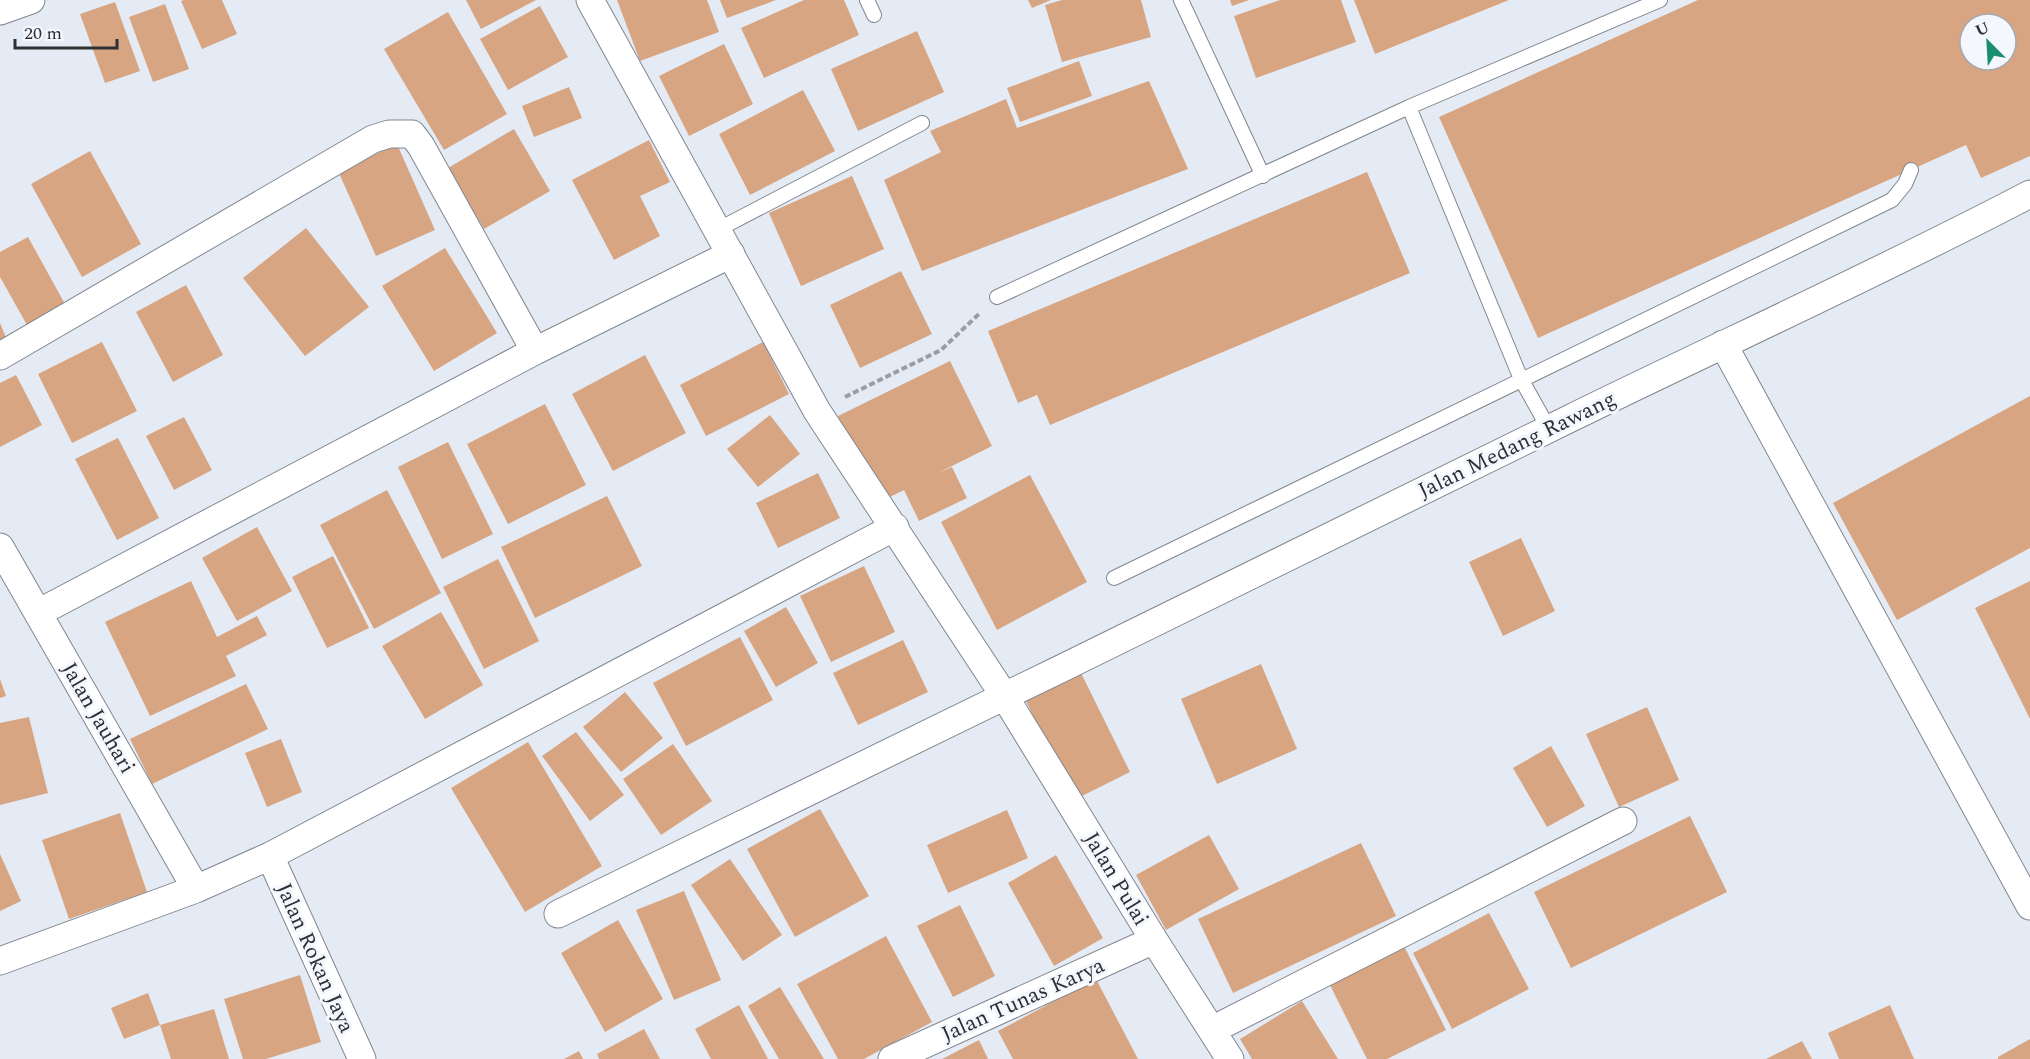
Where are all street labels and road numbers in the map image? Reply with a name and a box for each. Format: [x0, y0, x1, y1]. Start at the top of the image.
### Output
street label: Jalan Medang Rawang [1412, 383, 1622, 507]
street label: Jalan Jauhari [53, 656, 143, 780]
street label: Jalan Pulai [1075, 826, 1157, 932]
street label: Jalan Rokan Jaya [267, 878, 363, 1039]
street label: Jalan Tunas Karya [936, 949, 1110, 1051]

